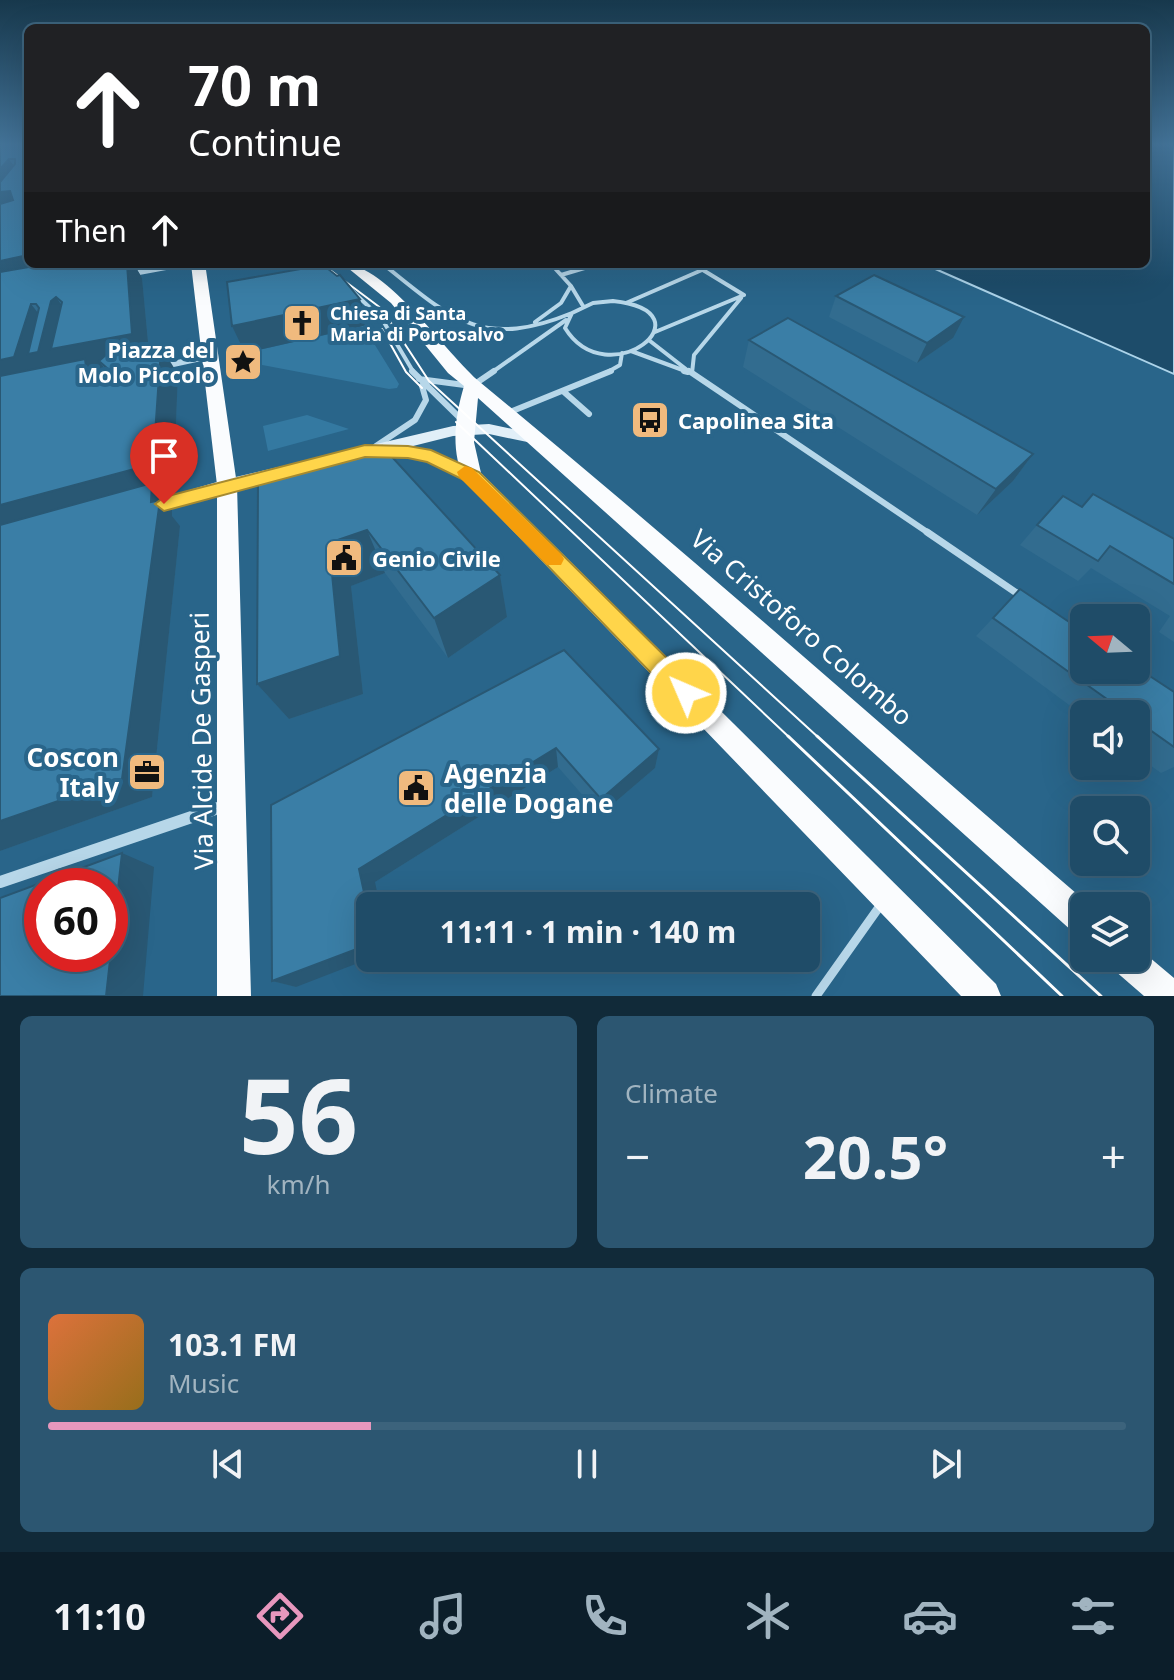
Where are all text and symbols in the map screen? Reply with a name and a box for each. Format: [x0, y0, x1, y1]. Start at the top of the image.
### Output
text: 70 m [188, 46, 321, 122]
icon: ahead [56, 56, 160, 160]
text: Continue [188, 118, 342, 167]
icon: ahead [143, 208, 187, 252]
text: Then [56, 210, 127, 251]
place label: Chiesa di Santa Maria di Portosalvo [330, 301, 504, 346]
church icon: Chiesa di Santa Maria di Portosalvo [281, 302, 323, 344]
place label: Piazza del Molo Piccolo [77, 334, 215, 389]
place icon: Piazza del Molo Piccolo [222, 341, 264, 383]
bus stop icon: Capolinea Sita [629, 399, 671, 441]
place label: Capolinea Sita [678, 405, 834, 435]
pin [130, 422, 198, 504]
icon: arrive [142, 434, 186, 478]
street label: Via Cristoforo Colombo [683, 521, 921, 733]
public building icon: Genio Civile [323, 537, 365, 579]
place label: Genio Civile [372, 543, 501, 573]
north arrow [1070, 604, 1150, 684]
map controls [1070, 604, 1150, 972]
street label: Via Alcide De Gasperi [181, 612, 221, 870]
position arrow [644, 651, 728, 735]
button: sound [1070, 700, 1150, 780]
place label: Coscon Italy [26, 739, 119, 805]
office icon: Coscon Italy [126, 751, 168, 793]
place label: Agenzia delle Dogane [444, 755, 613, 821]
public building icon: Agenzia delle Dogane [395, 767, 437, 809]
button: search [1070, 796, 1150, 876]
speed limit sign: 60 [24, 868, 128, 972]
button: layers [1070, 892, 1150, 972]
text: 11:11 · 1 min · 140 m [440, 911, 736, 952]
text: 56 [239, 1043, 358, 1184]
text: Climate [625, 1075, 718, 1111]
text: 20.5° [803, 1115, 948, 1197]
text: − [625, 1126, 650, 1186]
text: + [1101, 1126, 1126, 1186]
text: km/h [267, 1166, 330, 1202]
text: 103.1 FM [168, 1324, 298, 1365]
text: Music [168, 1365, 239, 1401]
icon: previous [206, 1442, 250, 1486]
icon: pause [565, 1442, 609, 1486]
icon: next [924, 1442, 968, 1486]
icon: directions [252, 1588, 308, 1644]
icon: music [415, 1588, 471, 1644]
icon: phone [577, 1588, 633, 1644]
icon: climate [740, 1588, 796, 1644]
icon: car [902, 1588, 958, 1644]
icon: filters [1065, 1588, 1121, 1644]
text: 11:10 [53, 1592, 146, 1641]

